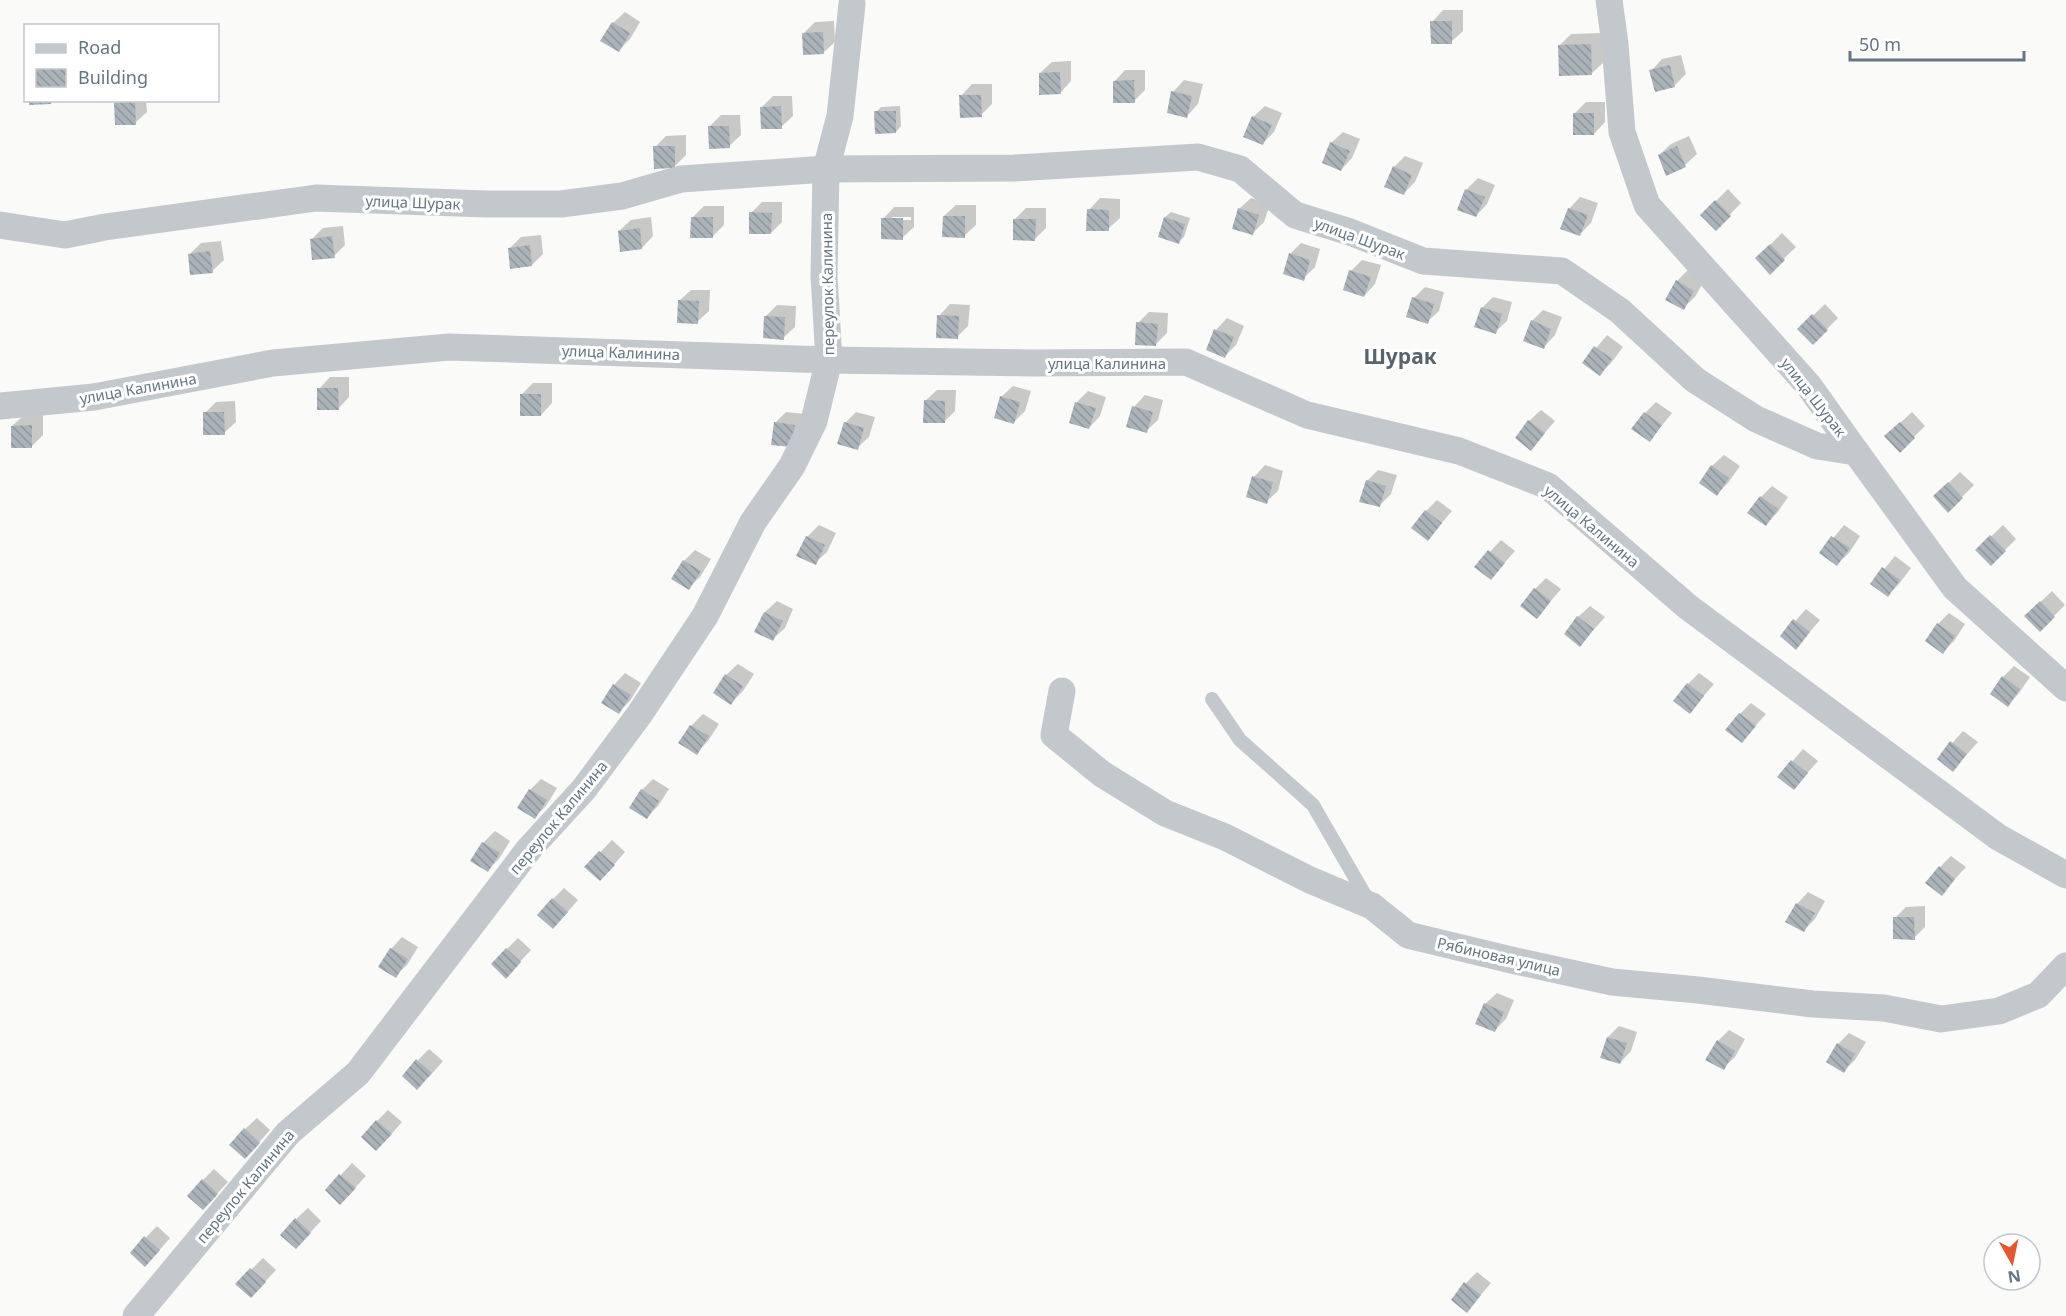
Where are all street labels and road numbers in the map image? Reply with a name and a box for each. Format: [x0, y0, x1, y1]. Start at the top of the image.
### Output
street label: улица Шурак [365, 190, 461, 214]
street label: улица Шурак [1312, 212, 1408, 264]
street label: переулок Калинина [816, 213, 838, 355]
street label: улица Калинина [562, 340, 680, 364]
street label: улица Калинина [1048, 353, 1166, 373]
street label: улица Шурак [1777, 353, 1851, 441]
street label: улица Калинина [78, 368, 198, 408]
street label: улица Калинина [1540, 480, 1644, 572]
street label: переулок Калинина [505, 756, 611, 878]
street label: Рябиновая улица [1435, 932, 1563, 980]
street label: переулок Калинина [192, 1125, 298, 1247]

